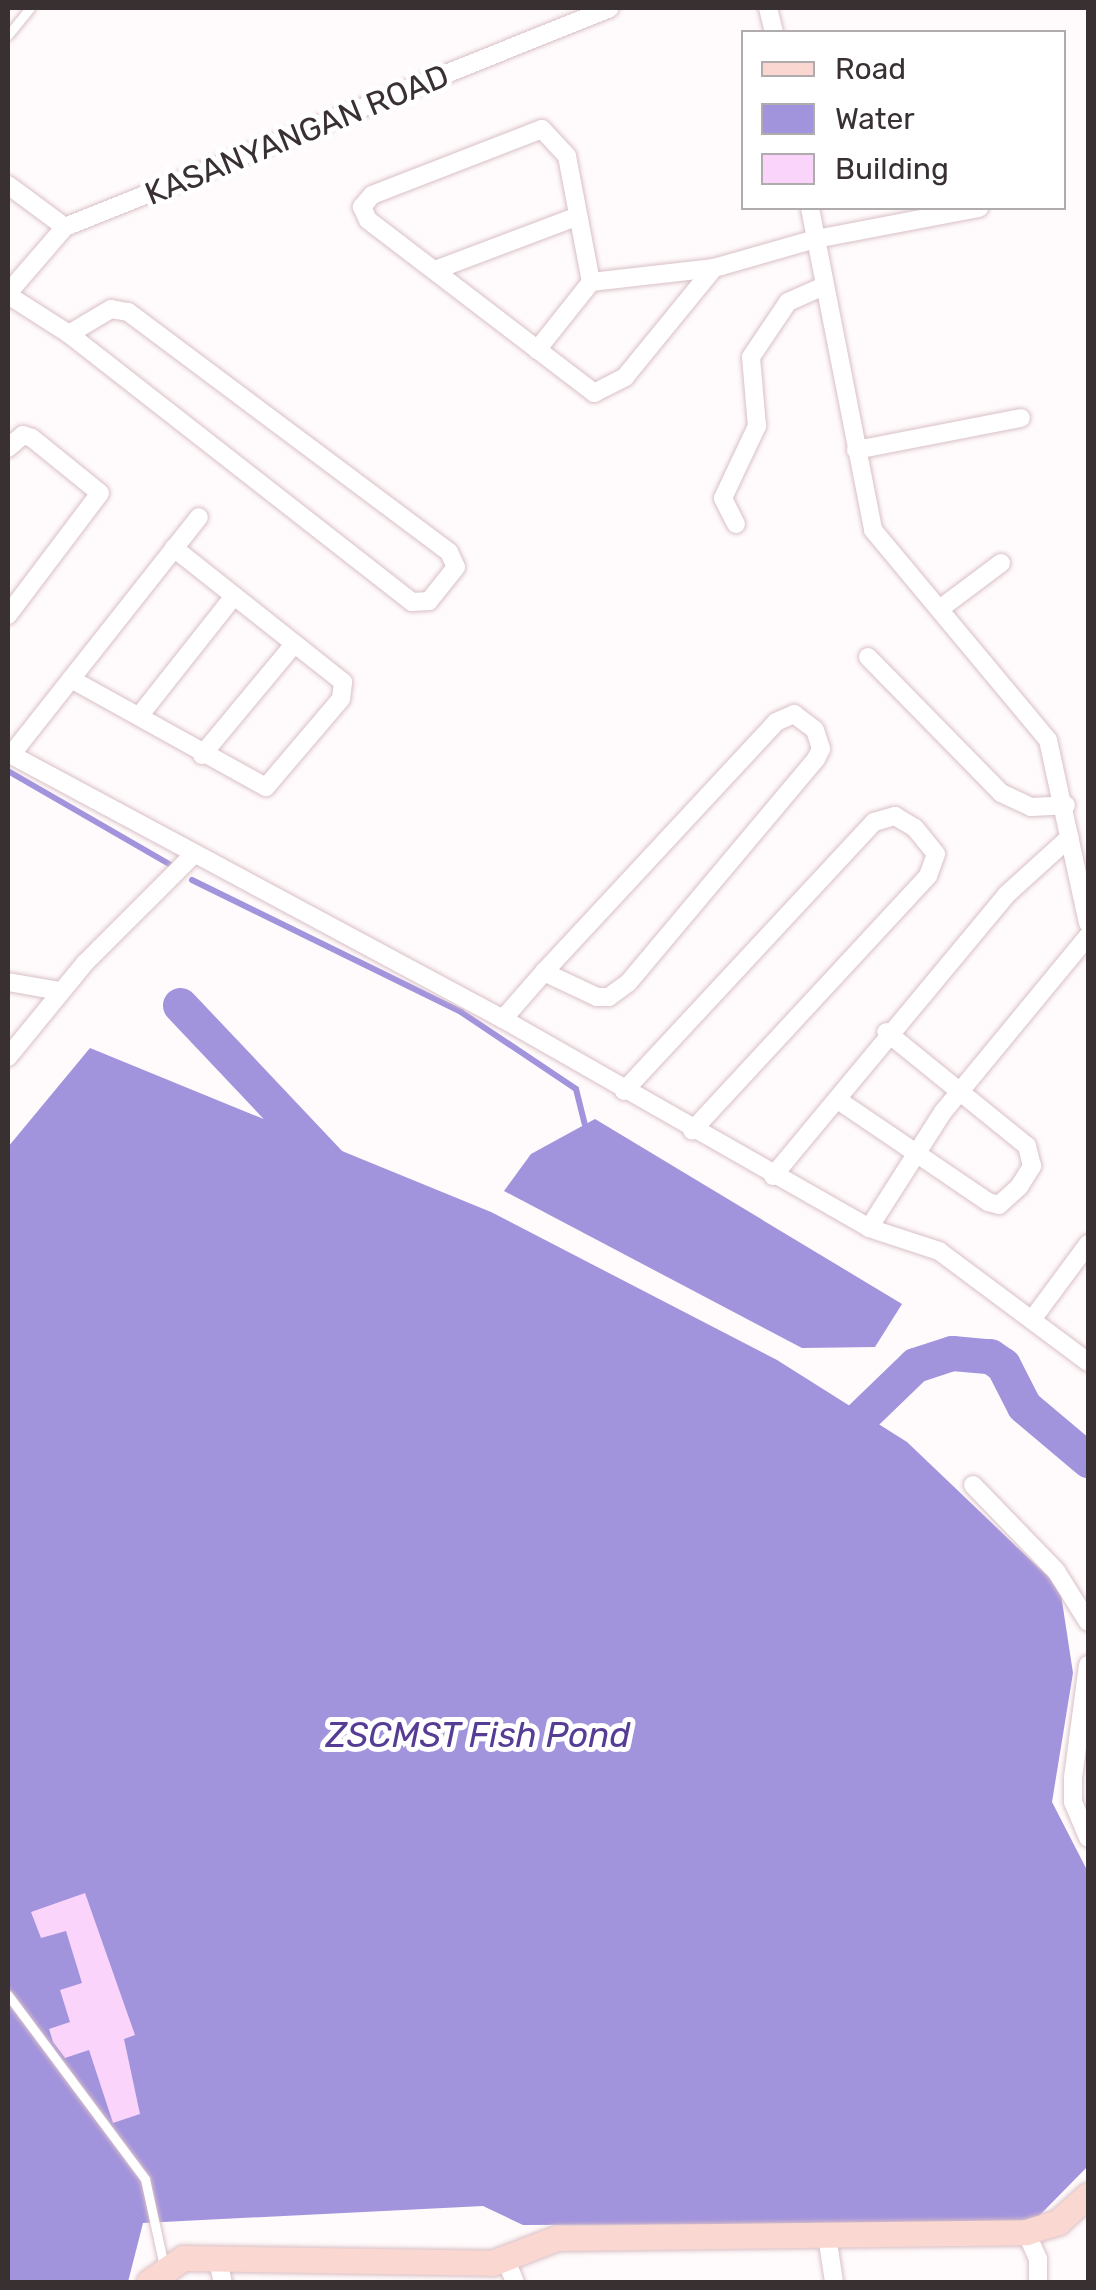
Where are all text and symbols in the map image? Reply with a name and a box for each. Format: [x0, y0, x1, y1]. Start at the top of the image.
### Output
legend [741, 30, 1066, 210]
text: Road [835, 51, 906, 87]
street label: KASANYANGAN ROAD [139, 56, 455, 214]
text: Water [835, 101, 915, 137]
text: Building [835, 151, 949, 187]
water label: ZSCMST Fish Pond [325, 1714, 631, 1756]

